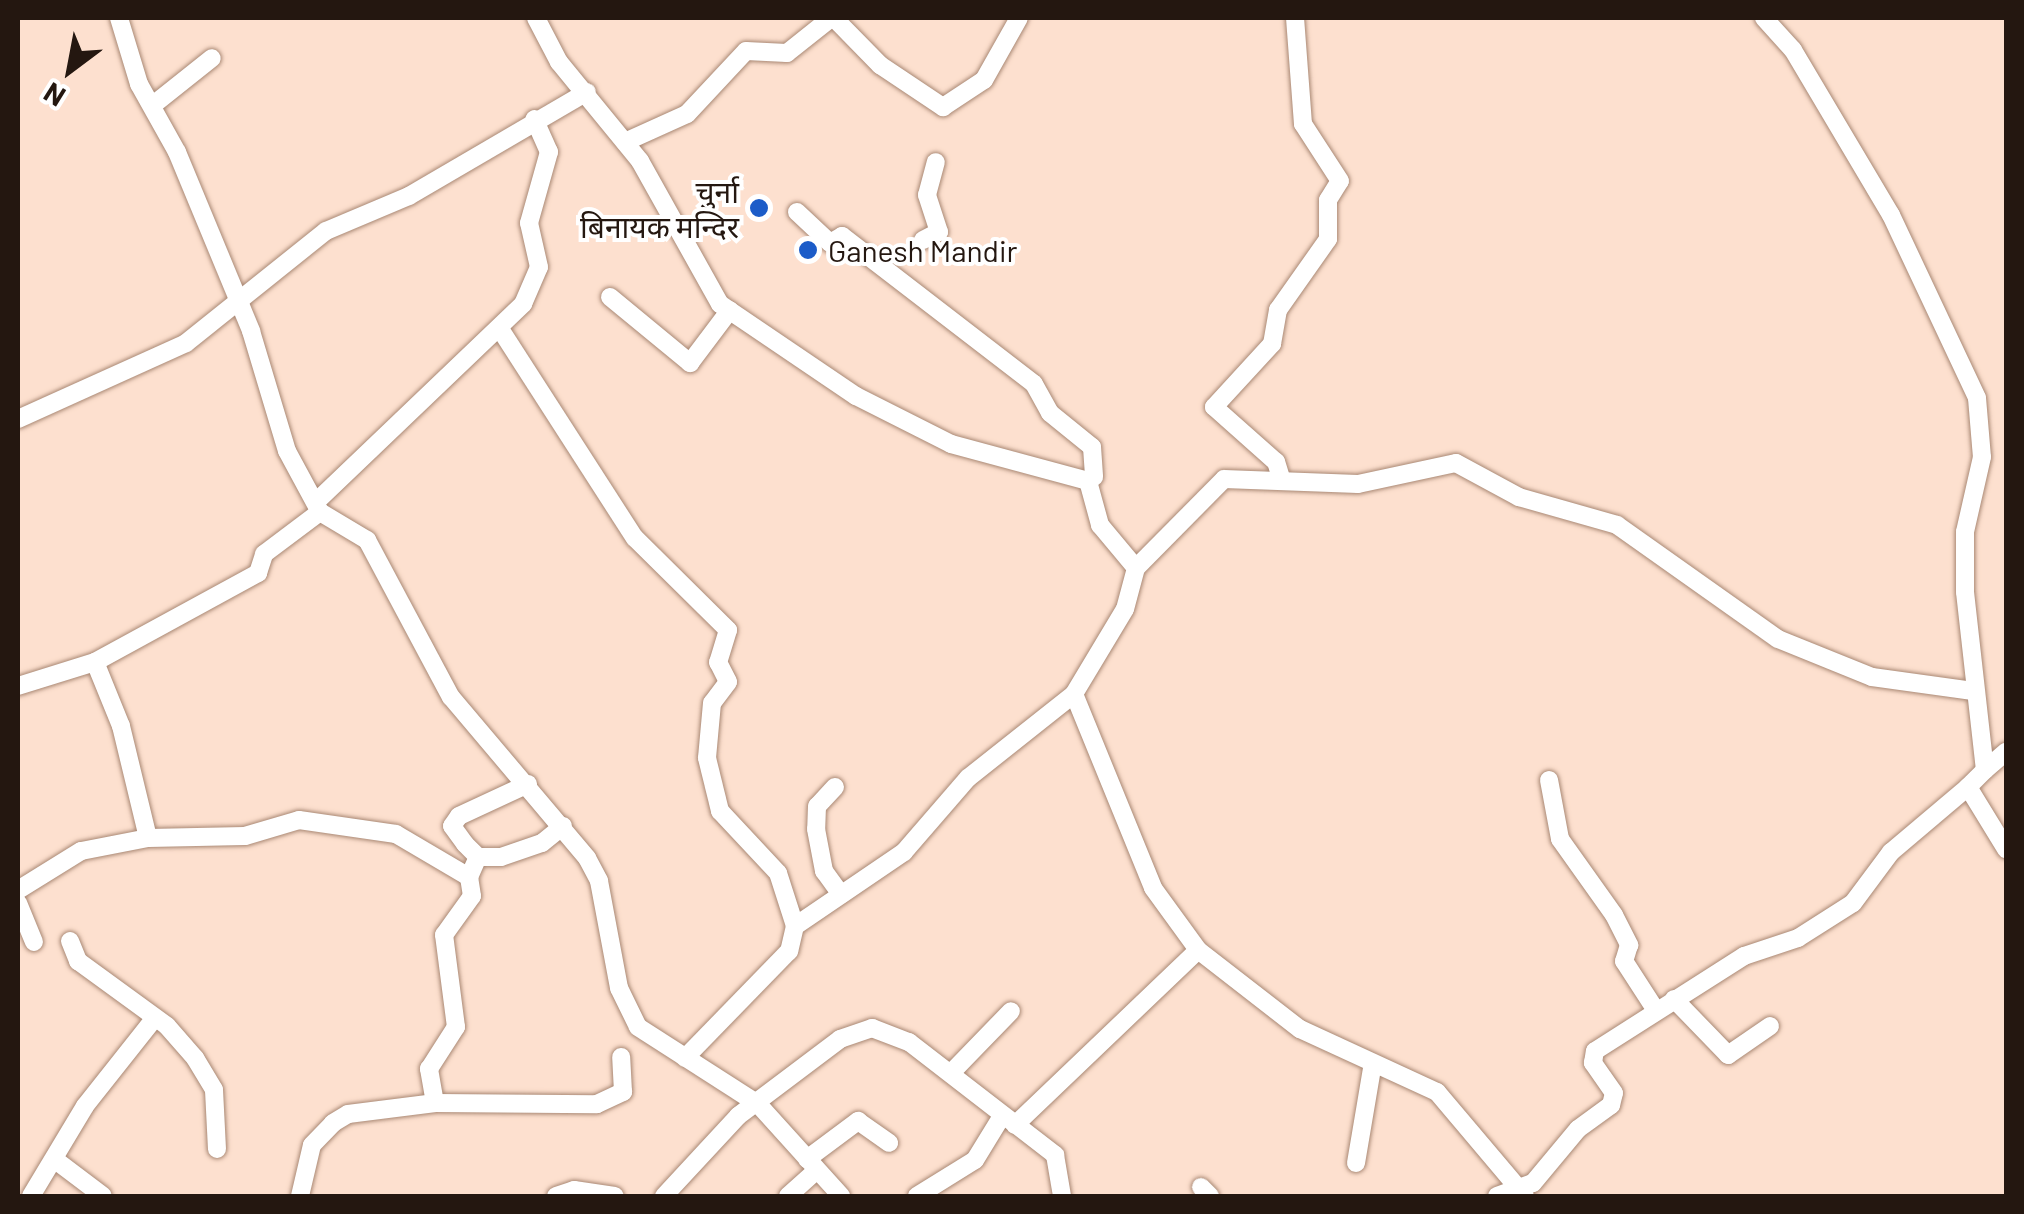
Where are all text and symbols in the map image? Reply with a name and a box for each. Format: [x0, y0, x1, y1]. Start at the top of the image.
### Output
north arrow [20, 20, 120, 120]
text: N [37, 76, 71, 115]
place label: चुर्ना बिनायक मन्दिर [580, 173, 739, 244]
marker: चुर्ना बिनायक मन्दिर [748, 197, 770, 219]
place label: Ganesh Mandir [828, 232, 1017, 268]
marker: Ganesh Mandir [797, 239, 819, 261]

